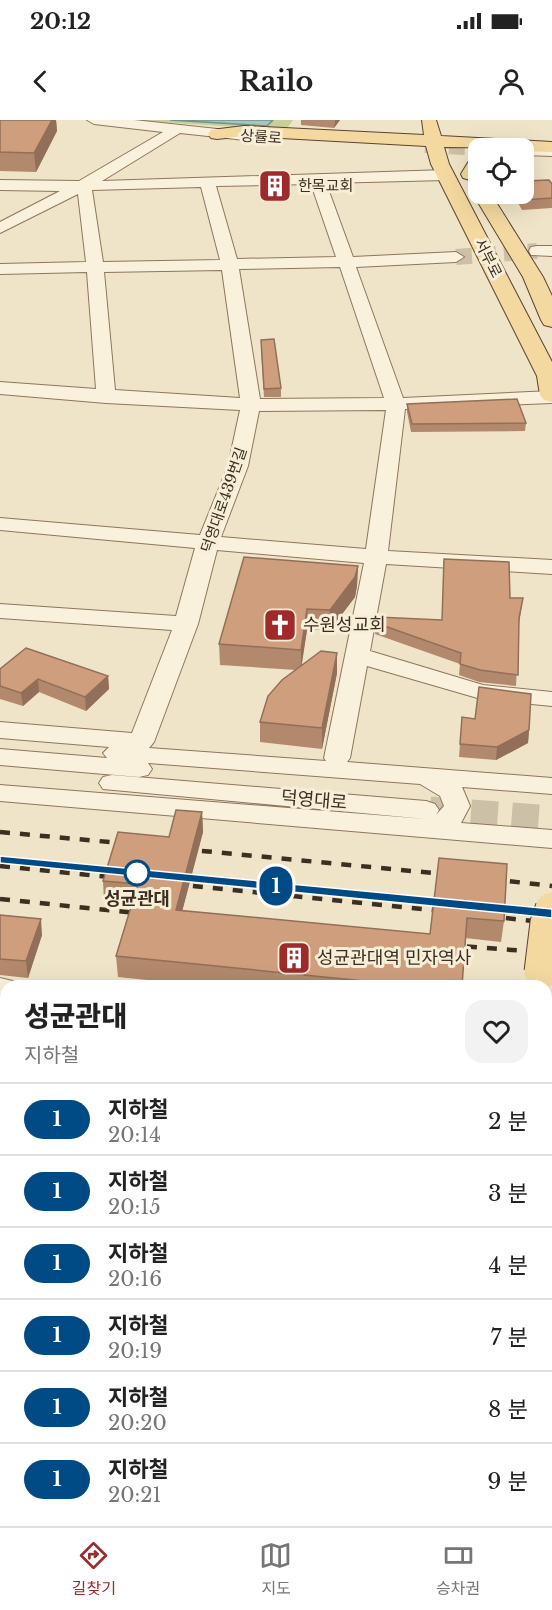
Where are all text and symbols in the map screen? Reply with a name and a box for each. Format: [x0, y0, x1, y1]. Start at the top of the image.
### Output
text: 20:12 [30, 8, 91, 35]
icon: back [24, 65, 57, 98]
text: Railo [239, 65, 313, 98]
icon: person [495, 65, 528, 98]
street label: 상률로 [240, 126, 282, 147]
map controls [468, 138, 534, 204]
button: locate [468, 138, 534, 204]
building icon: 한목교회 [257, 168, 293, 204]
place label: 한목교회 [298, 176, 353, 195]
street label: 서부로 [471, 235, 506, 281]
street label: 덕영대로439번길 [197, 445, 250, 555]
church icon: 수원성교회 [262, 607, 298, 643]
place label: 수원성교회 [303, 614, 386, 636]
street label: 덕영대로 [280, 786, 348, 814]
marker: 성균관대 [124, 860, 150, 886]
line badge: 1 [256, 866, 296, 906]
text: 1 [271, 873, 281, 899]
place label: 성균관대 [104, 888, 170, 910]
building icon: 성균관대역 민자역사 [276, 940, 312, 976]
place label: 성균관대역 민자역사 [317, 947, 472, 969]
text: 성균관대 [24, 999, 127, 1034]
button: heart [465, 1000, 528, 1063]
text: 지하철 [24, 1043, 79, 1067]
text: 지하철 [108, 1096, 169, 1123]
text: 1 [52, 1106, 62, 1132]
text: 2 분 [488, 1108, 528, 1135]
text: 20:14 [108, 1123, 161, 1147]
text: 지하철 [108, 1168, 169, 1195]
text: 1 [52, 1178, 62, 1204]
text: 3 분 [488, 1180, 528, 1207]
text: 20:15 [108, 1195, 161, 1219]
text: 지하철 [108, 1240, 169, 1267]
text: 1 [52, 1250, 62, 1276]
text: 4 분 [489, 1252, 528, 1279]
text: 20:16 [108, 1267, 162, 1291]
text: 지하철 [108, 1312, 169, 1339]
text: 1 [52, 1322, 62, 1348]
text: 7 분 [490, 1324, 528, 1351]
text: 20:19 [108, 1339, 162, 1363]
text: 지하철 [108, 1384, 169, 1411]
text: 1 [52, 1394, 62, 1420]
text: 8 분 [488, 1396, 528, 1423]
text: 20:20 [108, 1411, 167, 1435]
text: 지하철 [108, 1456, 169, 1483]
text: 1 [52, 1466, 62, 1492]
text: 9 분 [487, 1468, 528, 1495]
text: 20:21 [108, 1483, 162, 1507]
tab: 길찾기 [72, 1539, 116, 1599]
tab: 지도 [259, 1539, 292, 1599]
tab: 승차권 [436, 1539, 480, 1599]

